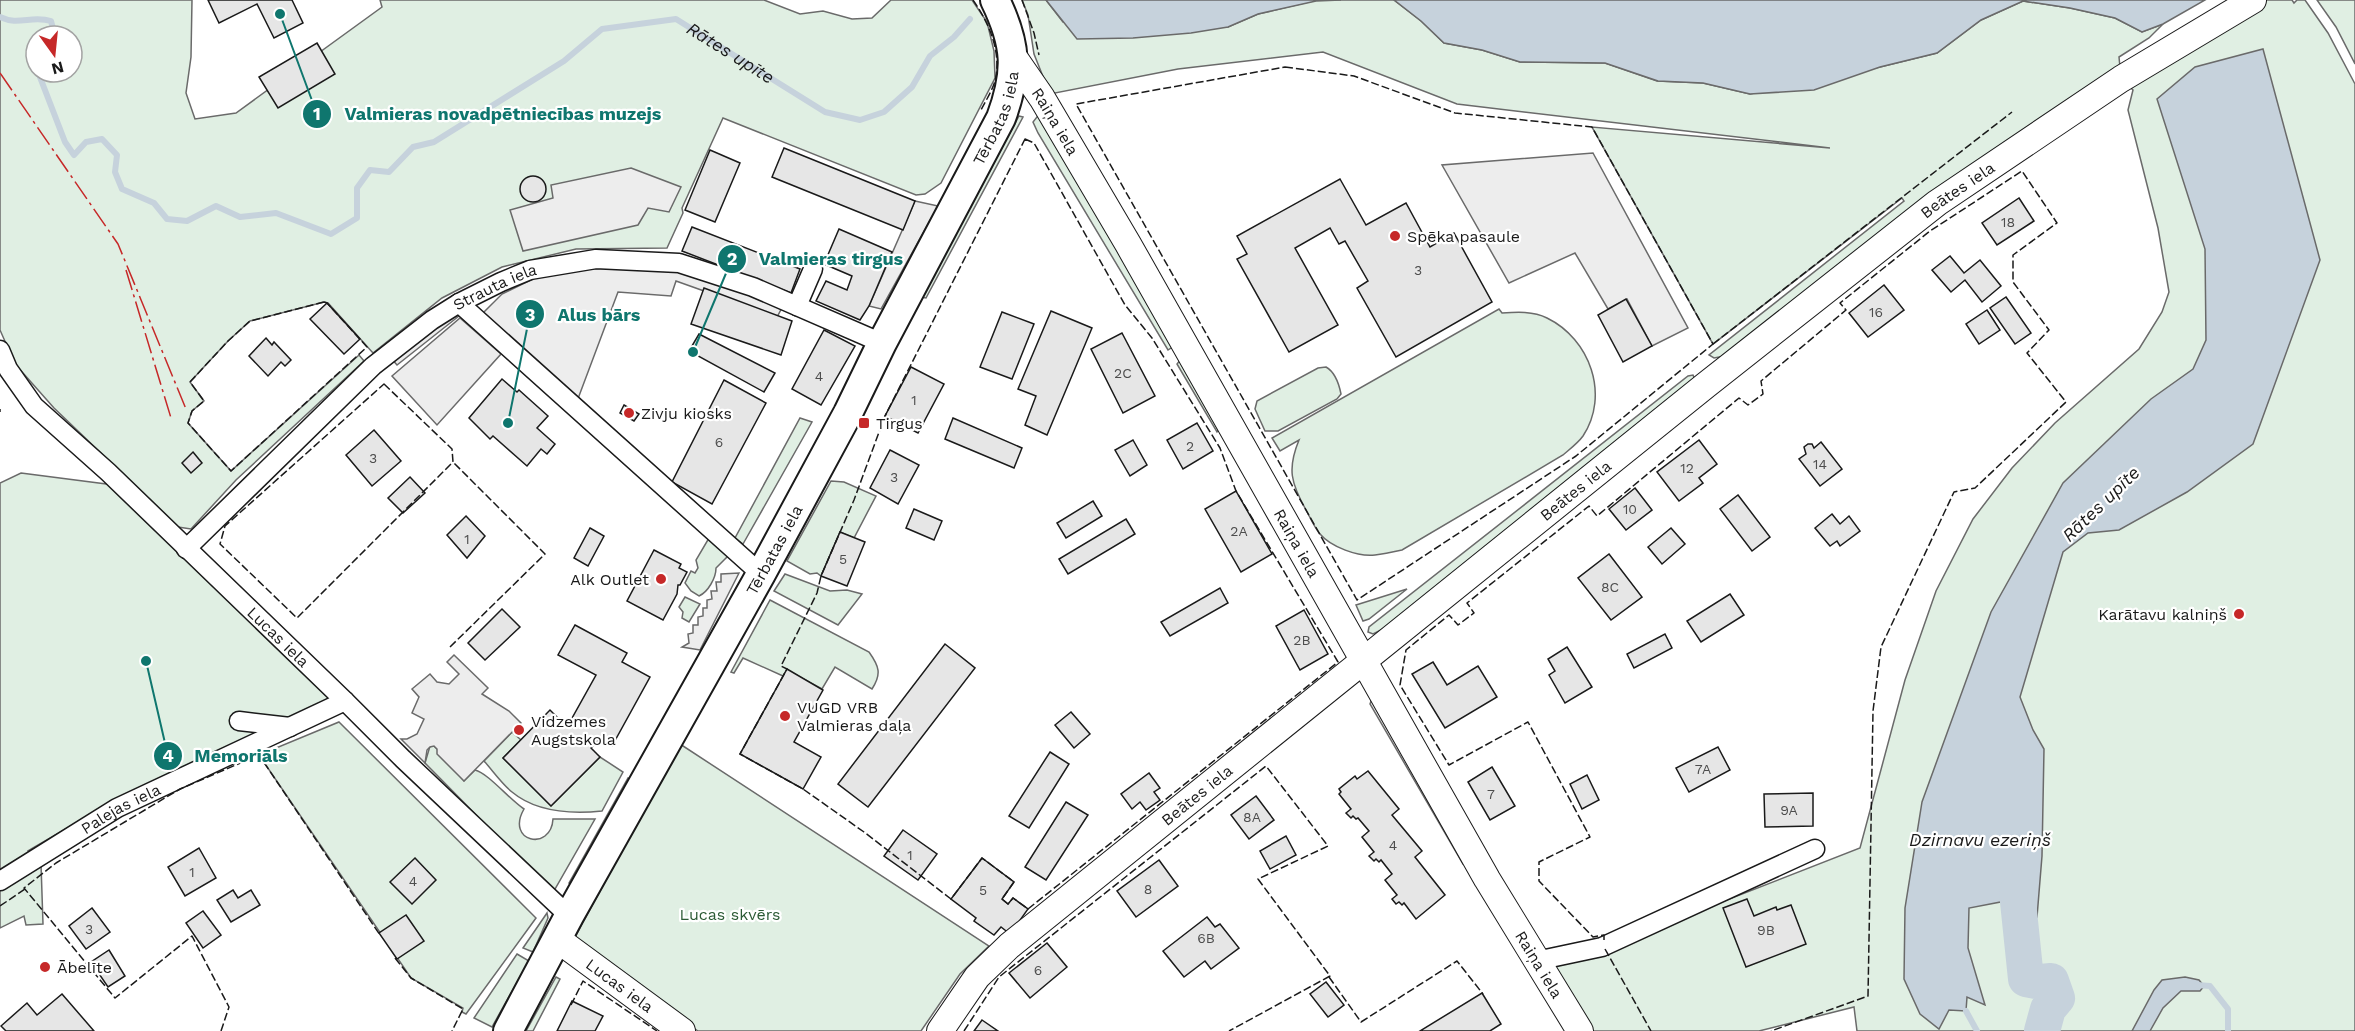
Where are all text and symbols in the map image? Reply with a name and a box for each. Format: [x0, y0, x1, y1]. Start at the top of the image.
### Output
water label: Rātes upīte [683, 17, 778, 88]
north arrow [24, 24, 84, 84]
text: N [50, 57, 66, 79]
street label: Tērbatas iela [969, 70, 1022, 168]
street label: Raiņa iela [1028, 84, 1083, 159]
callout: Valmieras novadpētniecības muzejs [302, 96, 673, 132]
text: 1 [313, 103, 321, 124]
text: Valmieras novadpētniecības muzejs [345, 103, 662, 124]
street label: Beātes iela [1917, 158, 1998, 222]
house number: 18 [2001, 214, 2015, 230]
place label: Spēka pasaule [1407, 227, 1520, 246]
marker: Spēka pasaule [1388, 229, 1402, 243]
callout: Valmieras tirgus [717, 241, 916, 277]
text: 2 [727, 248, 737, 269]
text: Valmieras tirgus [759, 248, 904, 269]
street label: Strauta iela [449, 260, 538, 314]
house number: 3 [1414, 262, 1422, 278]
callout: Alus bārs [515, 296, 652, 332]
text: 3 [525, 304, 535, 325]
text: Alus bārs [558, 304, 641, 325]
house number: 16 [1869, 304, 1883, 320]
house number: 2C [1114, 365, 1132, 381]
house number: 4 [815, 368, 823, 384]
house number: 1 [911, 392, 917, 408]
place label: Zivju kiosks [641, 404, 732, 423]
marker: Zivju kiosks [622, 406, 636, 420]
place label: Tirgus [876, 414, 923, 433]
marker: Tirgus [857, 416, 871, 430]
house number: 6 [715, 434, 723, 450]
house number: 2 [1186, 438, 1194, 454]
house number: 3 [369, 450, 377, 466]
street label: Beātes iela [1536, 456, 1615, 525]
house number: 14 [1813, 456, 1827, 472]
house number: 12 [1680, 460, 1694, 476]
water label: Rātes upīte [2058, 462, 2144, 546]
house number: 3 [890, 469, 898, 485]
house number: 10 [1623, 501, 1637, 517]
street label: Tērbatas iela [742, 502, 807, 598]
street label: Raiņa iela [1270, 506, 1323, 581]
house number: 2A [1230, 523, 1248, 539]
house number: 1 [464, 531, 470, 547]
house number: 5 [839, 551, 847, 567]
place label: Alk Outlet [570, 570, 649, 589]
marker: Alk Outlet [654, 572, 668, 586]
house number: 8C [1601, 579, 1619, 595]
street label: Lucas iela [243, 603, 313, 671]
place label: Karātavu kalniņš [2098, 605, 2227, 624]
marker: Karātavu kalniņš [2232, 607, 2246, 621]
house number: 2B [1293, 632, 1311, 648]
place label: VUGD VRB Valmieras daļa [797, 698, 911, 735]
marker: VUGD VRB Valmieras daļa [778, 709, 792, 723]
place label: Vidzemes Augstskola [531, 712, 616, 749]
marker: Vidzemes Augstskola [512, 723, 526, 737]
callout: Memoriāls [153, 738, 300, 774]
text: 4 [162, 745, 174, 766]
text: Memoriāls [194, 745, 288, 766]
street label: Beātes iela [1158, 761, 1236, 830]
house number: 7A [1695, 761, 1711, 777]
street label: Palejas iela [78, 780, 164, 838]
house number: 7 [1487, 786, 1495, 802]
house number: 9A [1780, 802, 1798, 818]
house number: 8A [1243, 809, 1261, 825]
water label: Dzirnavu ezeriņš [1909, 829, 2052, 850]
house number: 4 [1389, 837, 1397, 853]
house number: 1 [907, 847, 913, 863]
house number: 1 [189, 864, 195, 880]
house number: 4 [409, 873, 417, 889]
house number: 8 [1144, 881, 1152, 897]
house number: 5 [979, 882, 987, 898]
park label: Lucas skvērs [680, 905, 780, 924]
house number: 3 [85, 921, 93, 937]
house number: 9B [1757, 922, 1775, 938]
street label: Raiņa iela [1511, 927, 1567, 1002]
house number: 6B [1197, 930, 1215, 946]
street label: Lucas iela [582, 955, 657, 1017]
place label: Ābelīte [57, 958, 112, 977]
marker: Ābelīte [38, 960, 52, 974]
house number: 6 [1034, 962, 1042, 978]

